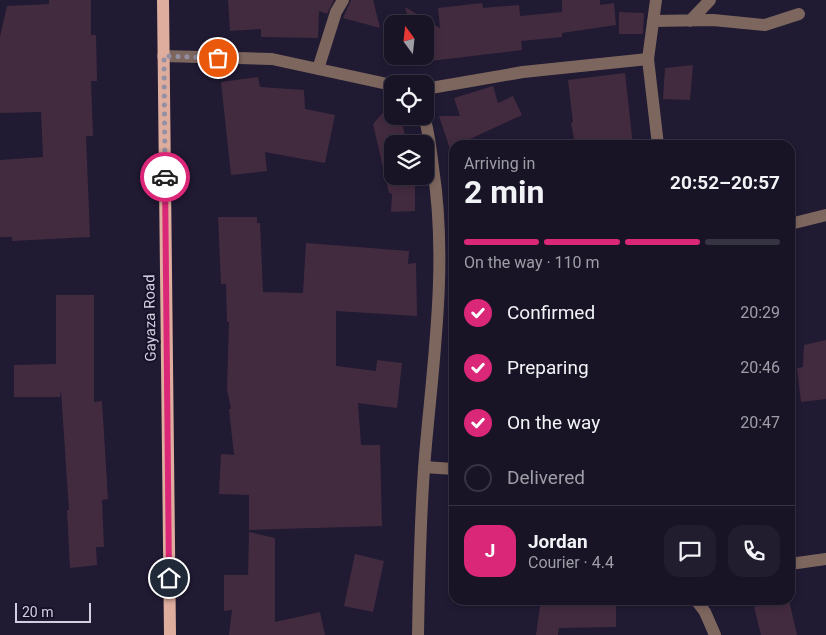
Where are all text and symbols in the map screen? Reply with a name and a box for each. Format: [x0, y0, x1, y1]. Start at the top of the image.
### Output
north arrow [384, 15, 434, 65]
map controls [384, 15, 434, 185]
pin [197, 37, 239, 79]
icon: bag [204, 44, 232, 72]
button: locate [384, 75, 434, 125]
button: layers [384, 135, 434, 185]
courier [140, 152, 190, 202]
text: Arriving in [464, 154, 535, 173]
icon: car [151, 163, 179, 191]
text: 20:52–20:57 [670, 171, 780, 194]
text: 2 min [464, 173, 544, 211]
text: On the way · 110 m [464, 253, 600, 272]
street label: Gayaza Road [140, 274, 160, 362]
icon: check [464, 299, 492, 327]
text: Confirmed [507, 301, 595, 324]
text: 20:29 [740, 303, 780, 322]
icon: check [464, 354, 492, 382]
text: Preparing [507, 356, 589, 379]
text: 20:46 [740, 358, 780, 377]
icon: check [464, 409, 492, 437]
text: On the way [507, 411, 600, 434]
text: 20:47 [740, 413, 780, 432]
text: Delivered [507, 466, 585, 489]
button: chat [664, 525, 716, 577]
button: phone [728, 525, 780, 577]
text: Jordan [528, 530, 588, 553]
text: J [485, 539, 495, 562]
text: Courier · 4.4 [528, 553, 614, 572]
pin [148, 557, 190, 599]
icon: home [155, 564, 183, 592]
scale bar [15, 600, 91, 623]
text: 20 m [22, 604, 54, 620]

